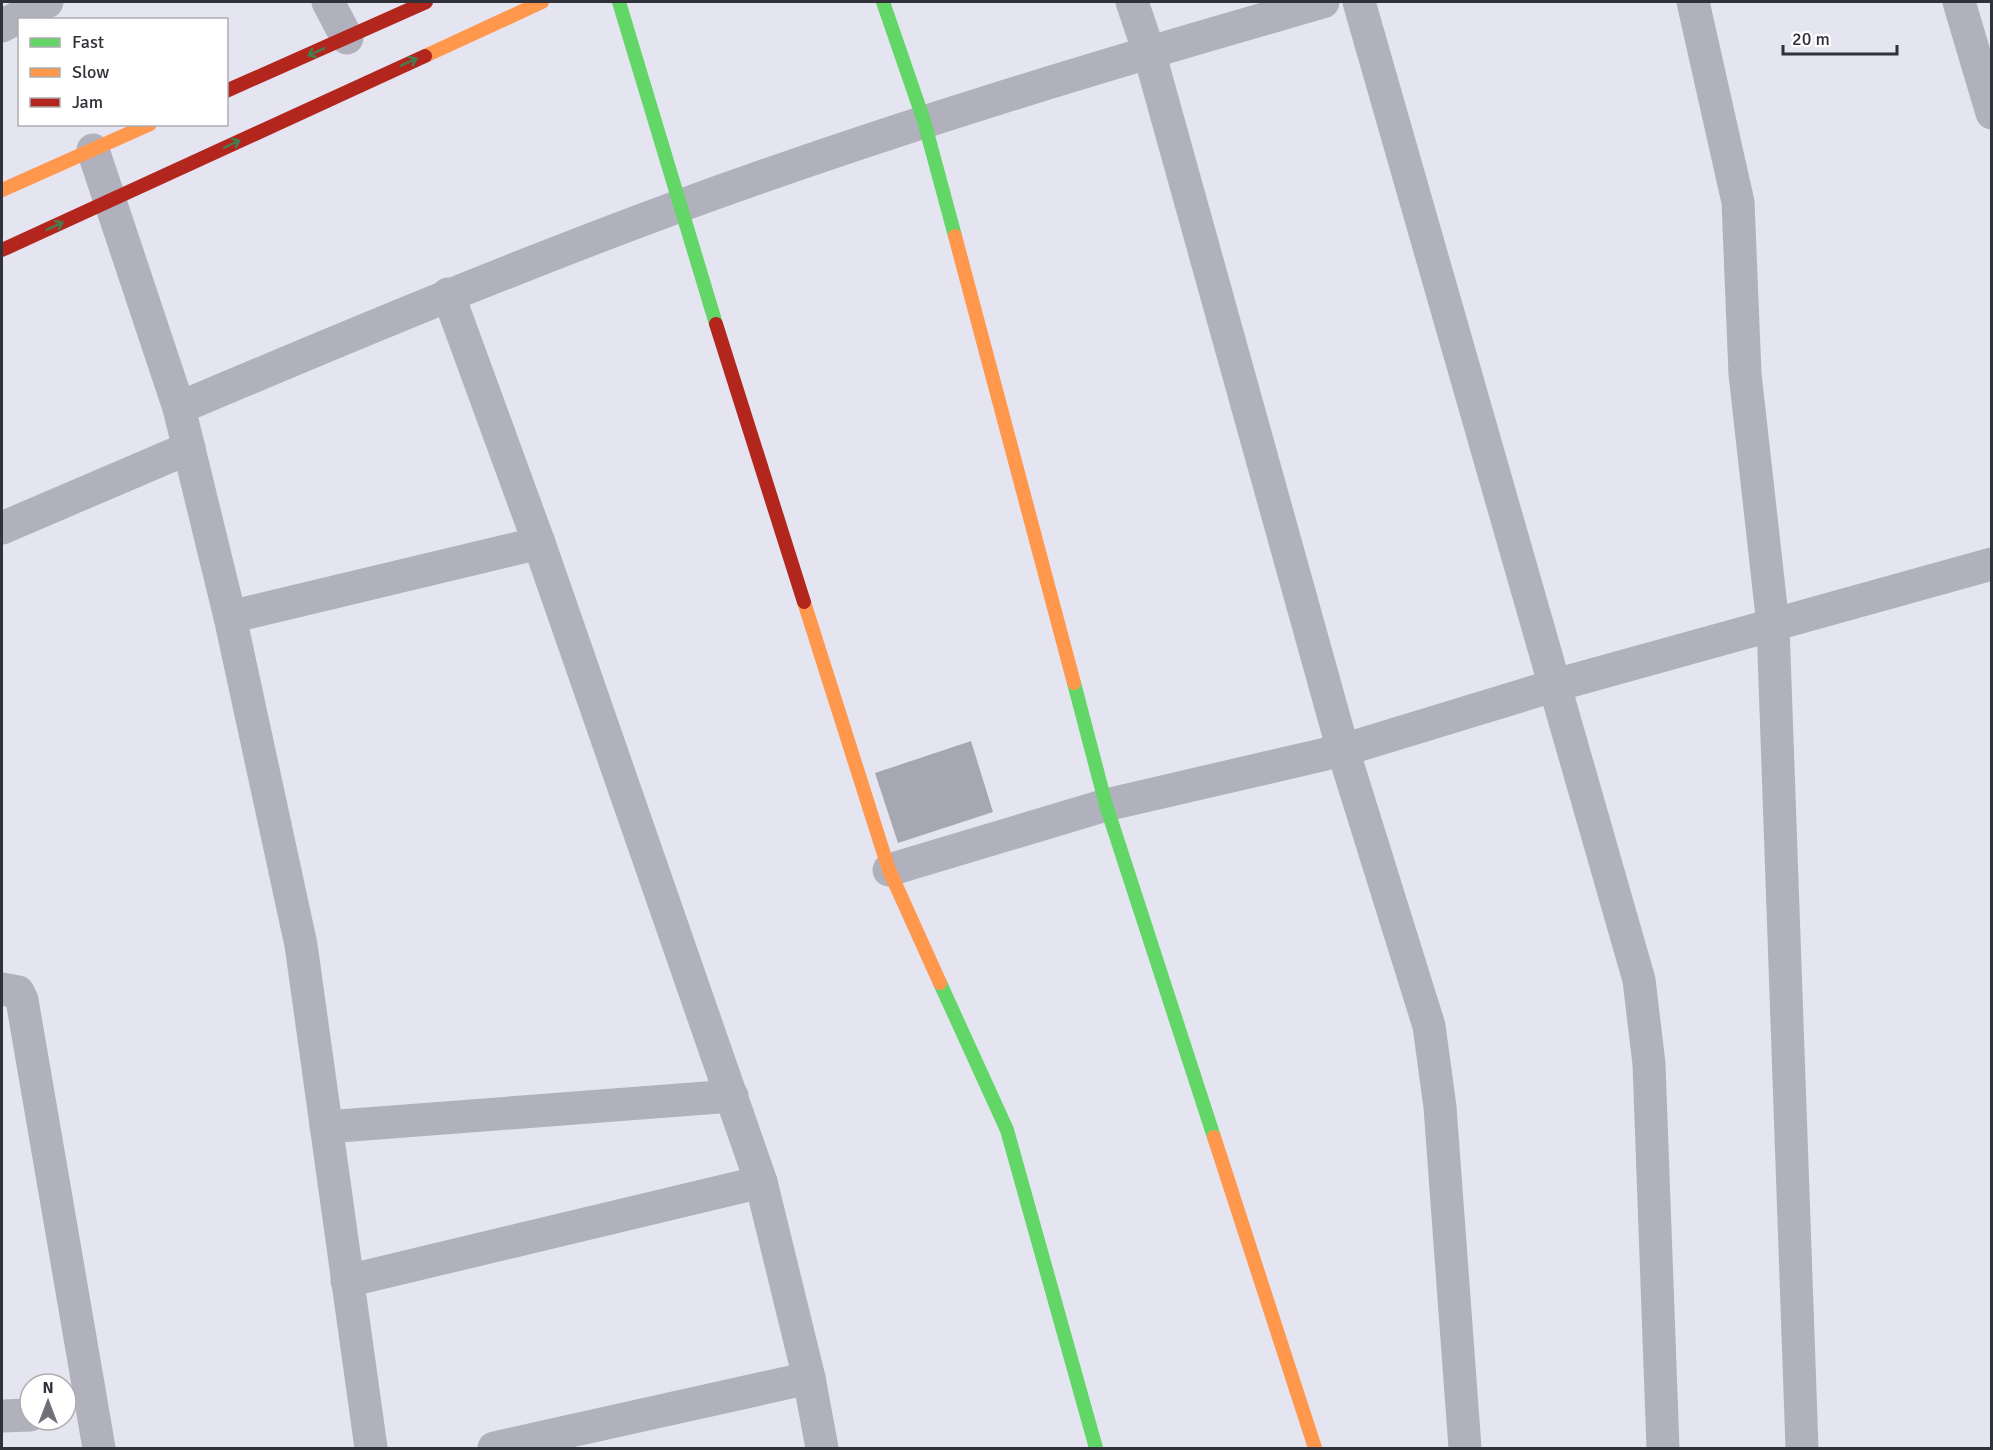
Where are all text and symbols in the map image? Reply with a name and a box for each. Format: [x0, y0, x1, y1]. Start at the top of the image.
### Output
legend [18, 18, 228, 126]
scale bar [1783, 18, 1897, 56]
text: 20 m [1792, 28, 1830, 50]
text: Fast [72, 31, 104, 53]
one-way arrow [307, 46, 325, 58]
one-way arrow [399, 56, 417, 67]
text: Slow [72, 61, 109, 83]
text: Jam [72, 91, 103, 113]
one-way arrow [223, 138, 241, 150]
one-way arrow [45, 220, 64, 231]
north arrow [18, 1372, 78, 1432]
text: N [42, 1378, 54, 1398]

